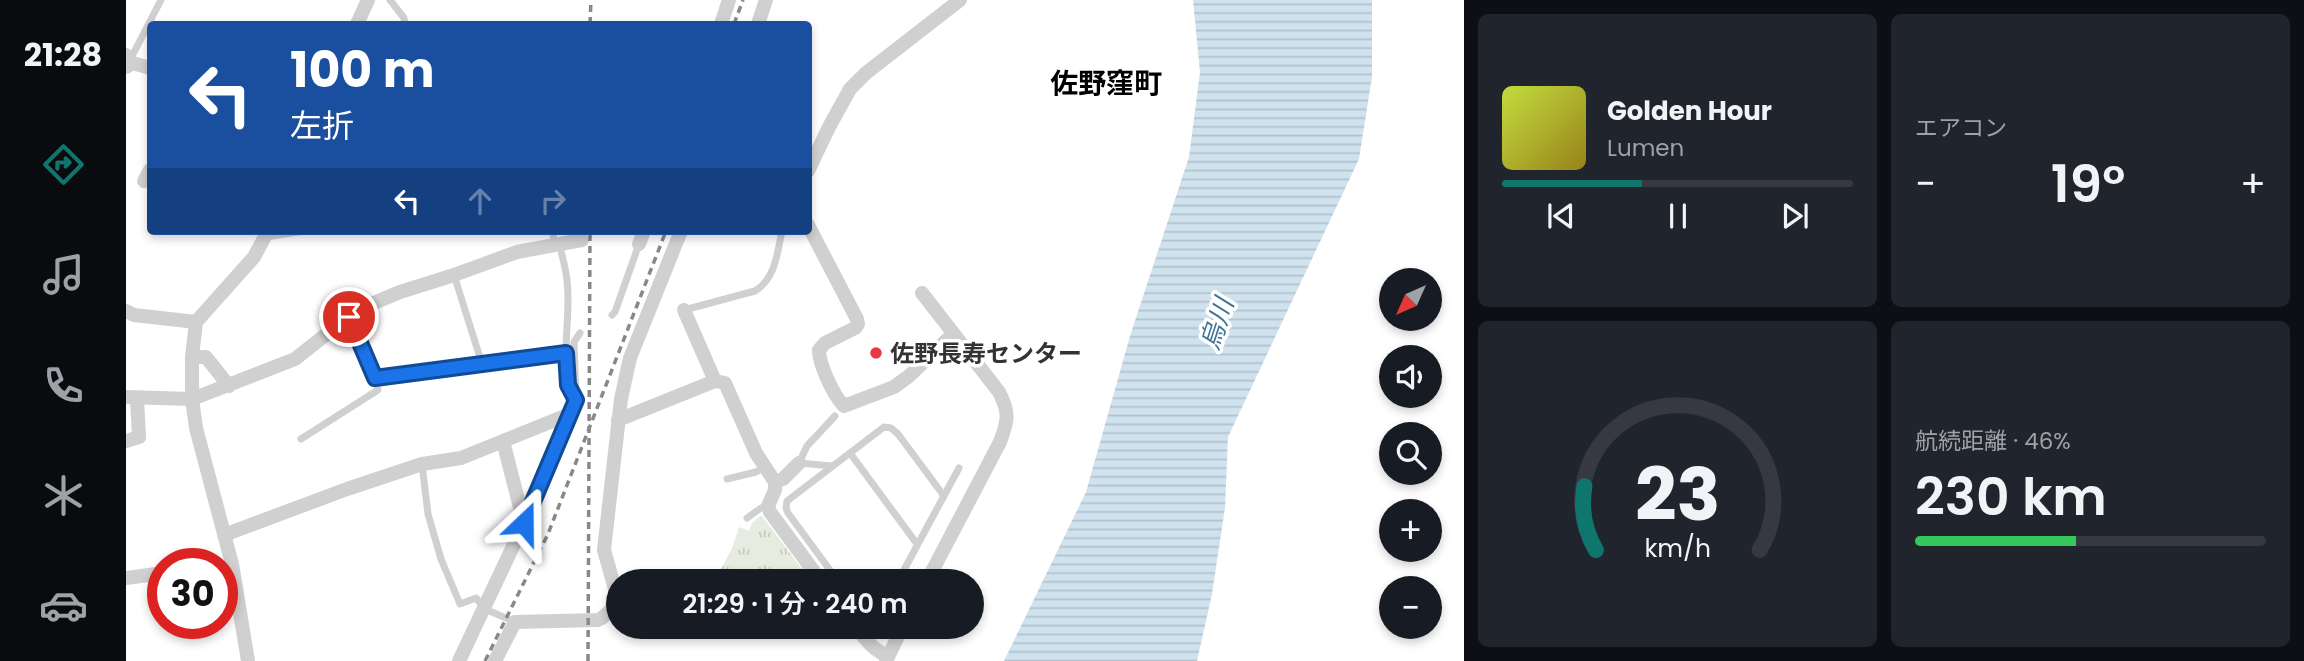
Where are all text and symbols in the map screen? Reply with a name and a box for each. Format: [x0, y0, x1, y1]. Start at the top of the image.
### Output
text: 21:28 [24, 32, 102, 77]
text: 100 m [290, 36, 435, 104]
icon: left [175, 49, 266, 140]
district label: 佐野窪町 [1050, 64, 1162, 103]
text: Golden Hour [1607, 93, 1772, 129]
text: 左折 [290, 103, 354, 148]
text: エアコン [1915, 112, 2007, 144]
text: Lumen [1607, 132, 1684, 164]
icon: directions [39, 140, 88, 189]
text: 19° [2051, 147, 2125, 220]
text: − [1915, 157, 1936, 210]
text: + [2240, 157, 2266, 210]
icon: left [388, 182, 426, 220]
icon: ahead [461, 182, 499, 220]
icon: right [534, 182, 572, 220]
icon: previous [1542, 197, 1580, 235]
icon: pause [1659, 197, 1697, 235]
icon: next [1776, 197, 1814, 235]
icon: music [39, 250, 88, 299]
north arrow [1379, 268, 1442, 331]
map controls [1379, 268, 1442, 639]
pin [319, 287, 379, 347]
water label: 烏川 [1192, 291, 1243, 354]
icon: arrive [330, 298, 368, 336]
place label: 佐野長寿センター [890, 337, 1082, 370]
marker: 佐野長寿センター [868, 345, 884, 361]
button: sound [1379, 345, 1442, 408]
icon: phone [39, 361, 88, 410]
button: search [1379, 422, 1442, 485]
text: 航続距離 · 46% [1915, 425, 2071, 457]
text: 23 [1635, 444, 1720, 545]
text: 230 km [1915, 460, 2107, 533]
icon: climate [39, 471, 88, 520]
position arrow [487, 486, 561, 560]
button: + [1379, 499, 1442, 562]
text: km/h [1644, 531, 1711, 566]
speed limit sign: 30 [147, 548, 238, 639]
button: − [1379, 576, 1442, 639]
icon: car [39, 581, 88, 630]
text: 21:29 · 1 分 · 240 m [682, 586, 908, 622]

